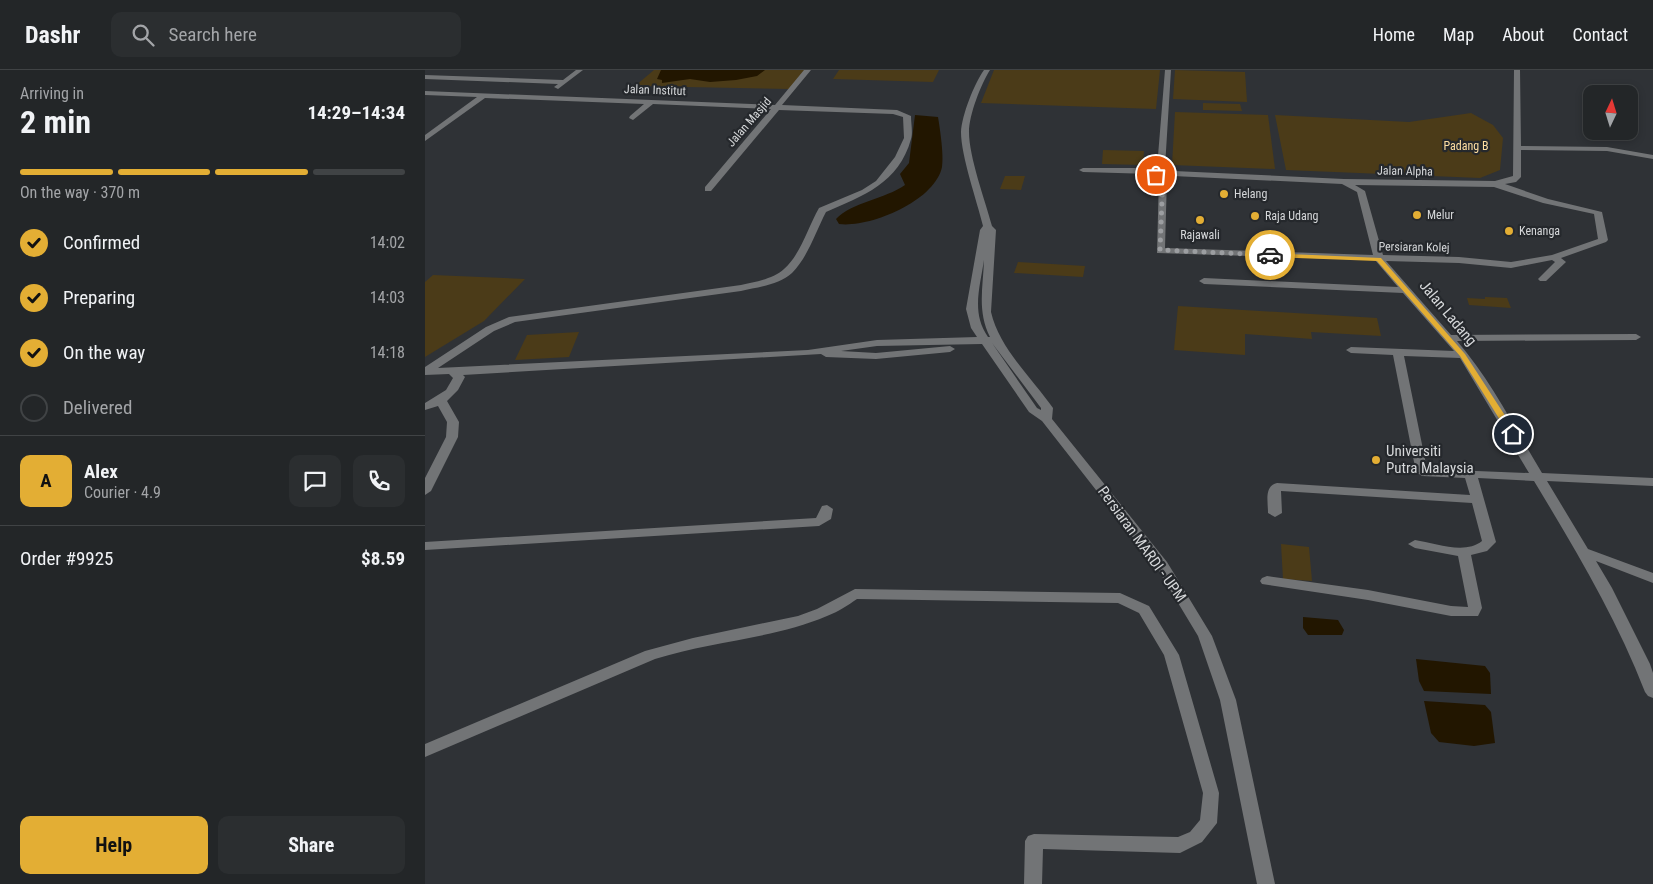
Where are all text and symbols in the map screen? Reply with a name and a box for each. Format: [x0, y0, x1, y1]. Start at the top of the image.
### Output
search box [111, 12, 461, 57]
text: Dashr [25, 21, 81, 49]
icon: search [129, 21, 157, 49]
text: Search here [169, 23, 257, 46]
text: Home [1373, 24, 1415, 45]
text: Map [1443, 24, 1474, 45]
text: About [1502, 24, 1544, 45]
text: Contact [1572, 24, 1628, 45]
street label: Jalan Institut [624, 82, 687, 98]
text: Arriving in [20, 84, 84, 103]
north arrow [1583, 85, 1637, 140]
map controls [1583, 85, 1638, 140]
street label: Jalan Masjid [724, 95, 774, 149]
text: 14:29–14:34 [307, 101, 405, 124]
text: 2 min [20, 103, 91, 141]
park label: Padang B [1443, 139, 1489, 153]
pin [1135, 154, 1177, 196]
icon: bag [1142, 161, 1170, 189]
street label: Jalan Alpha [1377, 164, 1433, 178]
text: On the way · 370 m [20, 183, 140, 202]
place label: Helang [1234, 187, 1267, 201]
marker: Helang [1218, 188, 1230, 200]
place label: Melur [1427, 208, 1454, 222]
place label: Raja Udang [1265, 209, 1319, 223]
marker: Melur [1411, 209, 1423, 221]
marker: Raja Udang [1249, 210, 1261, 222]
marker: Rajawali [1194, 214, 1206, 226]
place label: Kenanga [1519, 224, 1560, 238]
marker: Kenanga [1503, 225, 1515, 237]
place label: Rajawali [1180, 228, 1220, 242]
icon: check [20, 229, 48, 257]
courier [1245, 230, 1295, 280]
text: Confirmed [63, 231, 140, 254]
text: 14:02 [370, 233, 405, 252]
street label: Persiaran Kolej [1378, 239, 1450, 255]
icon: car [1256, 241, 1284, 269]
street label: Jalan Ladang [1416, 277, 1480, 349]
icon: check [20, 284, 48, 312]
text: Preparing [63, 286, 135, 309]
text: 14:03 [370, 288, 405, 307]
icon: check [20, 339, 48, 367]
text: On the way [63, 341, 145, 364]
text: 14:18 [370, 343, 405, 362]
text: Delivered [63, 396, 132, 419]
pin [1492, 413, 1534, 455]
icon: home [1499, 420, 1527, 448]
place label: Universiti Putra Malaysia [1386, 442, 1474, 477]
marker: Universiti Putra Malaysia [1370, 454, 1382, 466]
button: chat [289, 455, 341, 507]
button: phone [353, 455, 405, 507]
text: Alex [84, 460, 118, 483]
text: A [40, 469, 52, 492]
text: Courier · 4.9 [84, 483, 161, 502]
street label: Persiaran MARDI - UPM [1094, 483, 1190, 605]
text: Order #9925 [20, 547, 113, 570]
text: $8.59 [361, 547, 405, 570]
button: Help [20, 816, 208, 874]
button: Share [218, 816, 405, 874]

